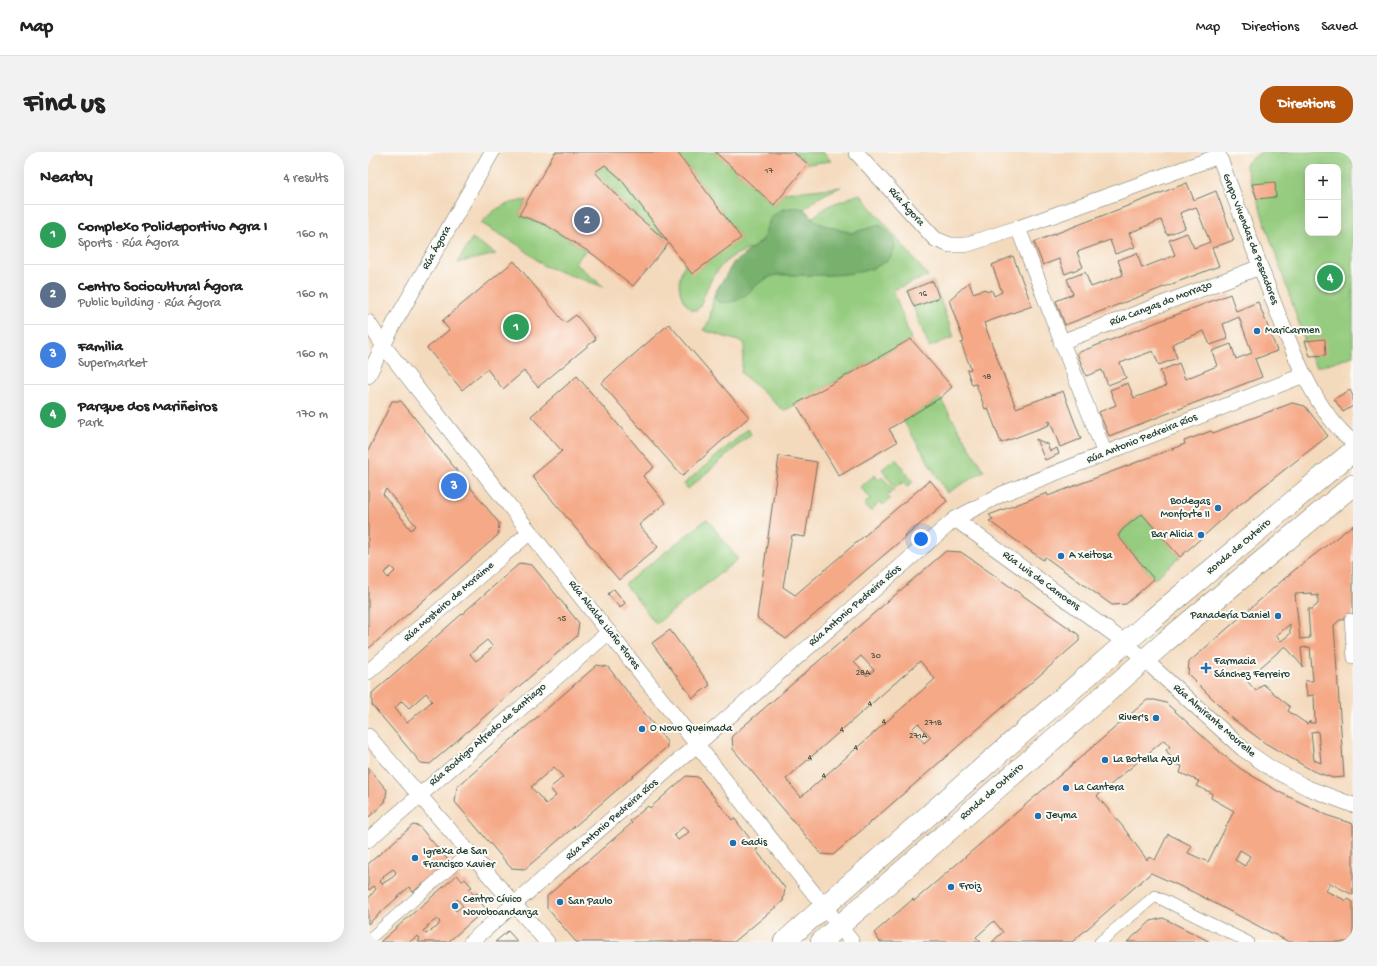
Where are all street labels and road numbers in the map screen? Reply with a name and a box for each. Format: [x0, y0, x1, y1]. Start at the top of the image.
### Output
street label: Grupo Vivendas de Pescadores [1219, 172, 1281, 307]
street label: Rúa Ágora [885, 184, 928, 230]
street label: Rúa Ágora [419, 223, 454, 272]
street label: Rúa Cangas do Morrazo [1108, 279, 1214, 329]
street label: Rúa Antonio Pedreira Ríos [1085, 411, 1200, 467]
street label: Ronda de Outeiro [1204, 516, 1274, 577]
street label: Rúa Luis de Camoens [1000, 549, 1083, 614]
street label: Rúa Mosteiro de Moraime [401, 559, 497, 644]
street label: Rúa Antonio Pedreira Ríos [806, 562, 904, 649]
street label: Rúa Alcalde Liaño Flores [566, 578, 643, 672]
street label: Rúa Rodrigo Alfredo de Santiago [426, 680, 549, 789]
street label: Rúa Almirante Mourelle [1170, 682, 1258, 760]
street label: Ronda de Outeiro [958, 761, 1027, 823]
street label: Rúa Antonio Pedreira Ríos [563, 776, 661, 863]

